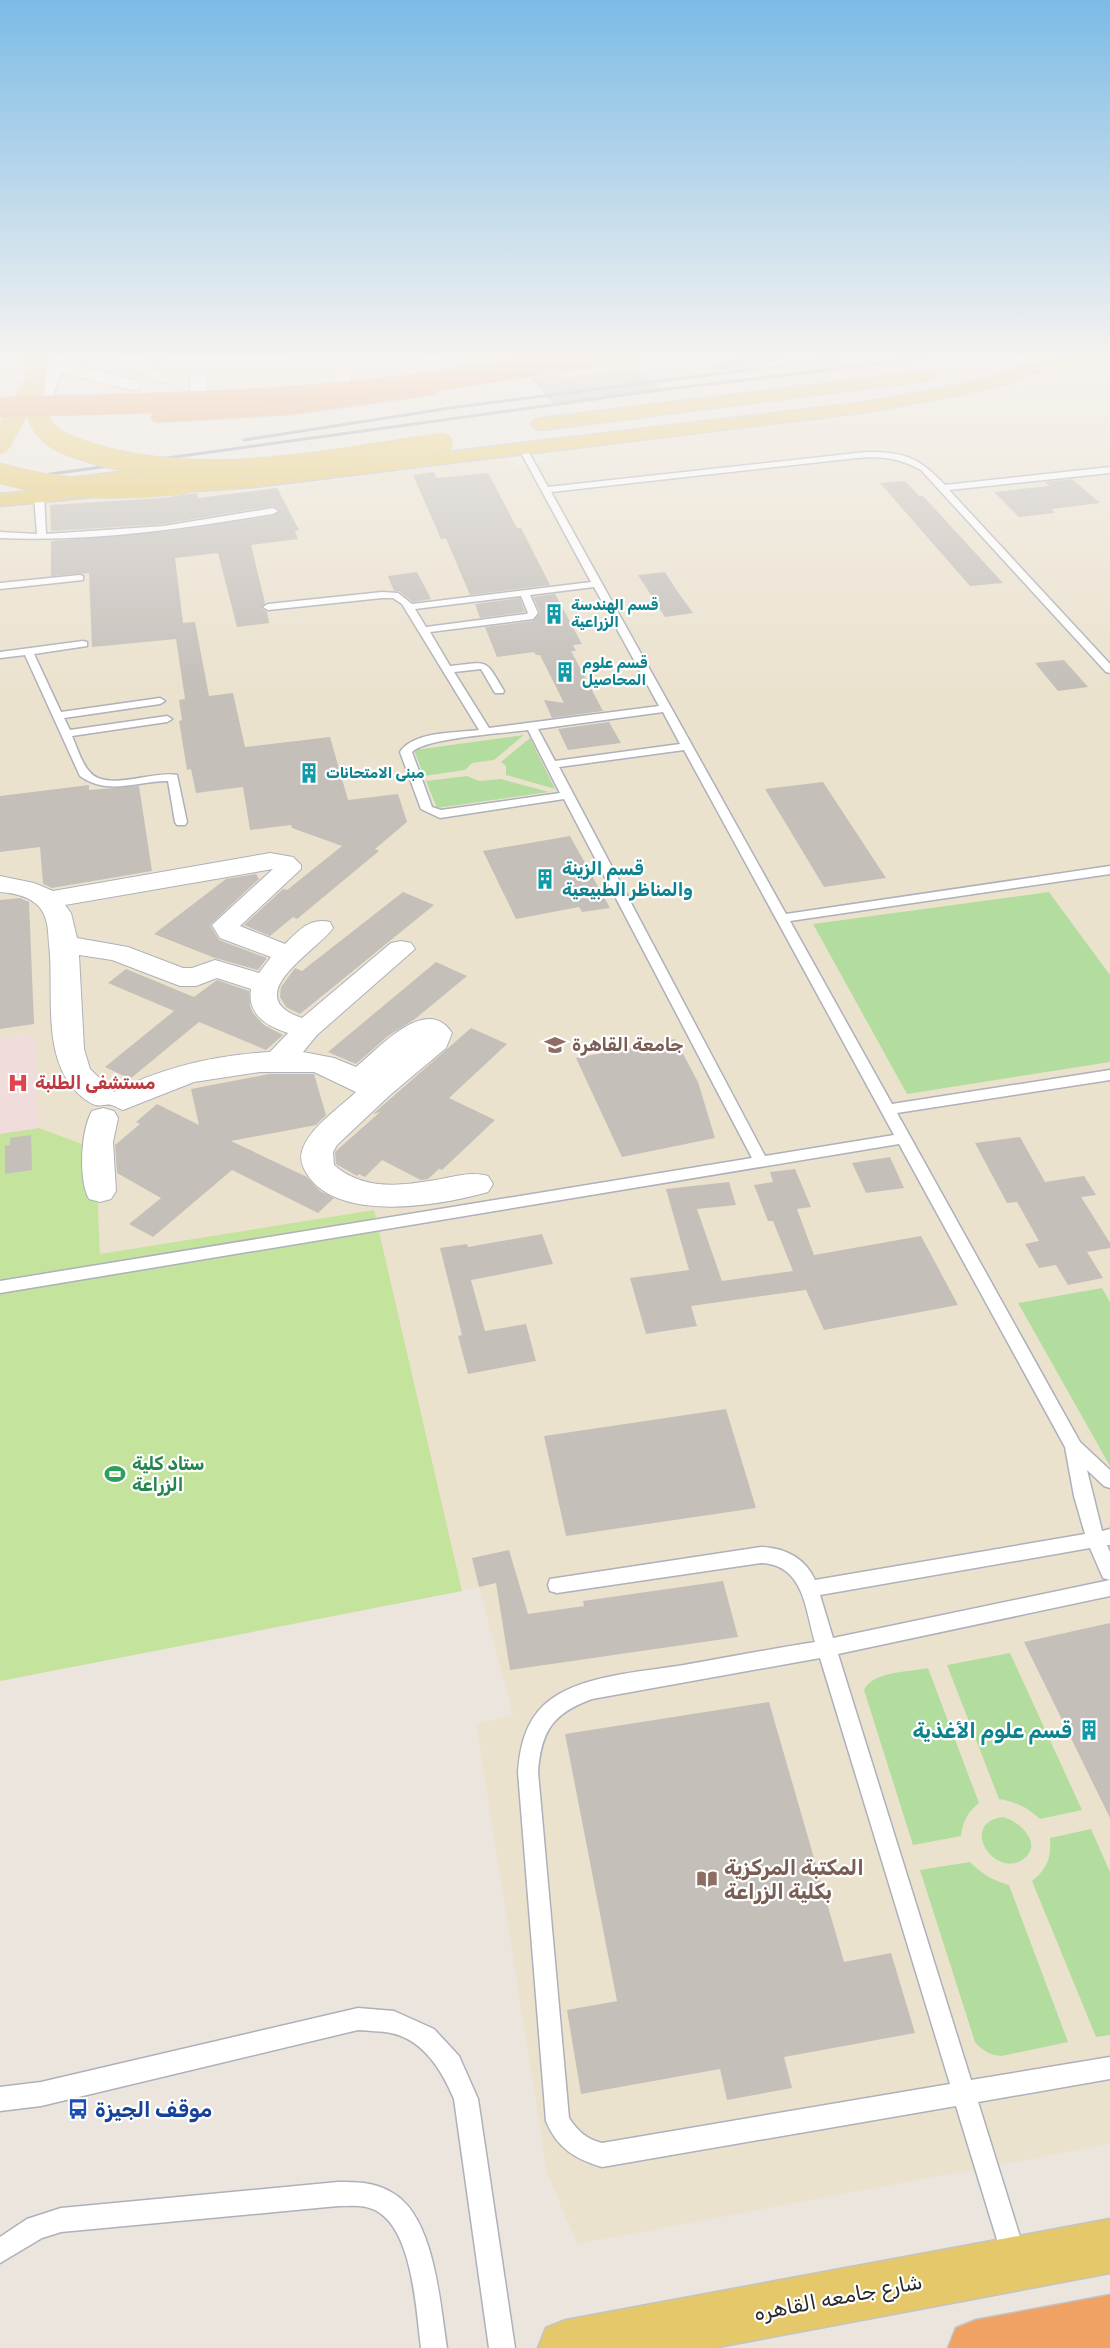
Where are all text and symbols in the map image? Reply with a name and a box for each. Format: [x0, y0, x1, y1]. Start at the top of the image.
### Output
place label: قسم الهندسة الزراعية [571, 596, 659, 631]
building icon: قسم الهندسة الزراعية [542, 602, 566, 626]
place label: قسم علوم المحاصيل [582, 654, 648, 689]
building icon: قسم علوم المحاصيل [553, 660, 577, 684]
building icon: مبنى الامتحانات [297, 761, 321, 785]
place label: مبنى الامتحانات [326, 764, 425, 782]
place label: قسم الزينة والمناظر الطبيعية [562, 858, 693, 901]
building icon: قسم الزينة والمناظر الطبيعية [533, 867, 557, 891]
school or university icon: جامعة القاهرة [543, 1033, 567, 1057]
place label: جامعة القاهرة [572, 1034, 683, 1056]
hospital icon: مستشفى الطلبة [6, 1071, 30, 1095]
place label: مستشفى الطلبة [35, 1072, 156, 1094]
place label: ستاد كلية الزراعة [132, 1453, 204, 1496]
sports icon: ستاد كلية الزراعة [103, 1462, 127, 1486]
place label: قسم علوم الأغذية [912, 1718, 1072, 1745]
building icon: قسم علوم الأغذية [1077, 1718, 1101, 1742]
place label: المكتبة المركزية بكلية الزراعة [724, 1855, 864, 1905]
library icon: المكتبة المركزية بكلية الزراعة [695, 1867, 719, 1891]
bus stop icon: موقف الجيزة [66, 2097, 90, 2121]
place label: موقف الجيزة [95, 2097, 212, 2123]
street label: شارع جامعه القاهره [752, 2268, 925, 2328]

